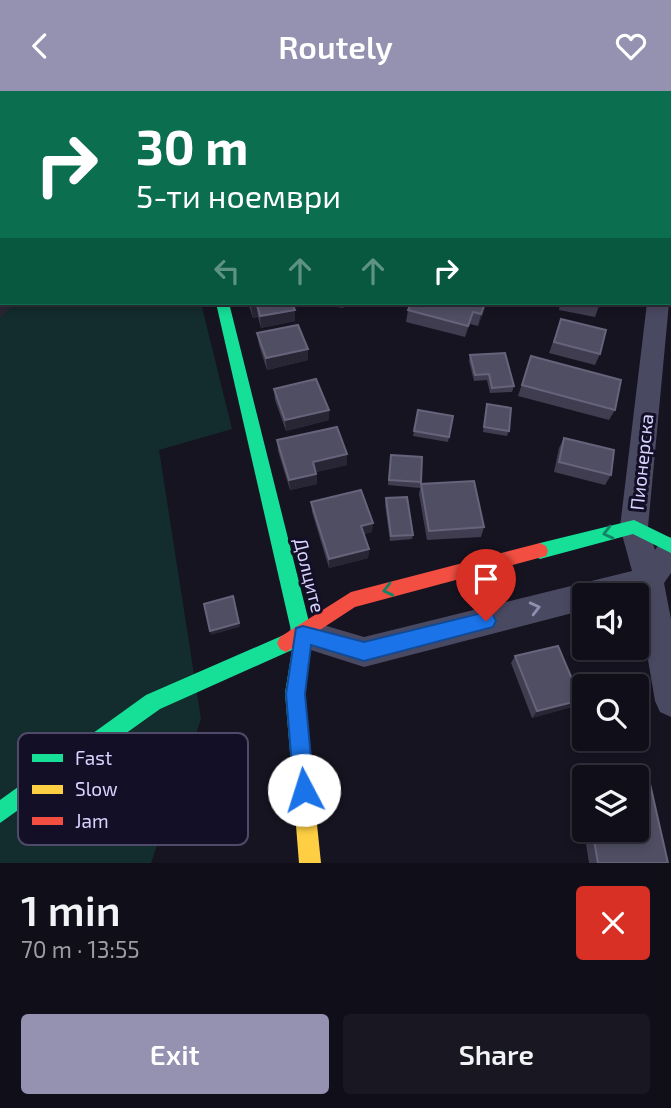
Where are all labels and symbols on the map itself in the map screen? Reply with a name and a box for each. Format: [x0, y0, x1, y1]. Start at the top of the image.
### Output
street label: Пионерска [624, 412, 658, 512]
one-way arrow [603, 525, 615, 539]
street label: Долците [290, 535, 330, 615]
pin [456, 549, 516, 621]
one-way arrow [382, 582, 394, 596]
one-way arrow [529, 602, 541, 616]
legend [18, 733, 248, 845]
text: Fast [75, 746, 112, 769]
position arrow [267, 753, 341, 827]
text: Slow [75, 777, 118, 800]
text: Jam [75, 809, 109, 832]

